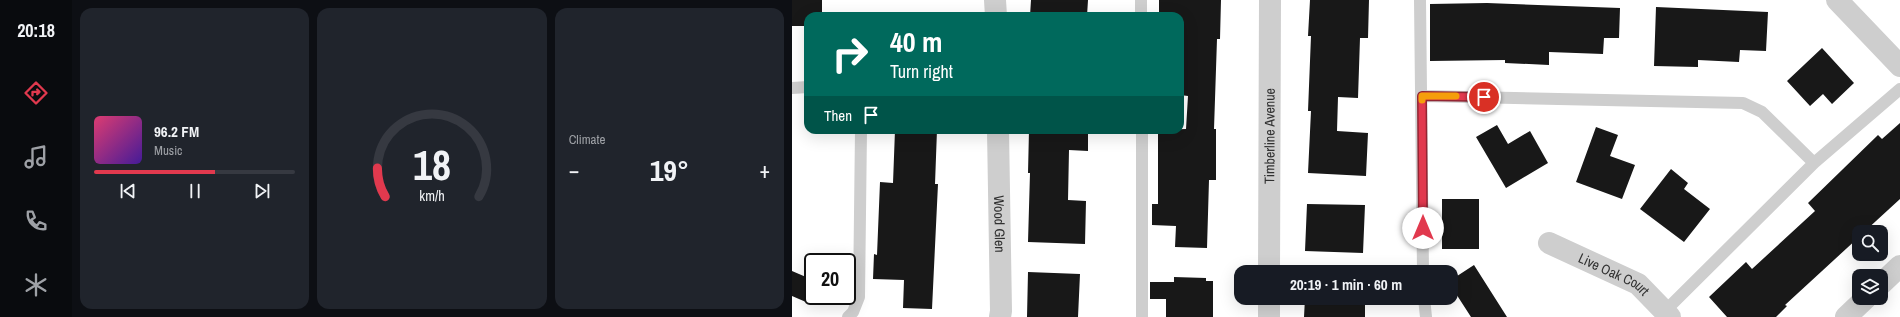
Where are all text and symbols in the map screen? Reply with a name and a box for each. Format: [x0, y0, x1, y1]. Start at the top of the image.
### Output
text: 20:18 [17, 18, 55, 43]
text: 40 m [890, 23, 942, 61]
icon: right [824, 28, 876, 80]
text: Turn right [890, 59, 953, 84]
icon: directions [22, 79, 50, 107]
pin [1467, 80, 1501, 114]
icon: arrive [1473, 86, 1495, 108]
street label: Timberline Avenue [1260, 88, 1279, 184]
icon: arrive [860, 104, 882, 126]
text: Then [824, 105, 852, 126]
text: 96.2 FM [154, 121, 199, 142]
text: Climate [569, 131, 605, 148]
text: 18 [413, 136, 451, 192]
text: Music [154, 142, 182, 159]
icon: music [22, 143, 50, 171]
text: 19° [650, 150, 689, 190]
text: − [569, 155, 579, 185]
text: + [759, 155, 770, 185]
icon: previous [117, 180, 139, 202]
icon: pause [184, 180, 206, 202]
icon: next [251, 180, 273, 202]
text: km/h [419, 185, 445, 204]
street label: Wood Glen [990, 195, 1009, 253]
icon: phone [22, 207, 50, 235]
position arrow [1402, 207, 1444, 249]
map controls [1852, 225, 1888, 305]
button: search [1852, 225, 1888, 261]
street label: Live Oak Court [1576, 249, 1653, 299]
speed limit sign: 20 [804, 253, 856, 305]
button: layers [1852, 269, 1888, 305]
icon: climate [22, 271, 50, 299]
text: 20:19 · 1 min · 60 m [1290, 274, 1402, 295]

